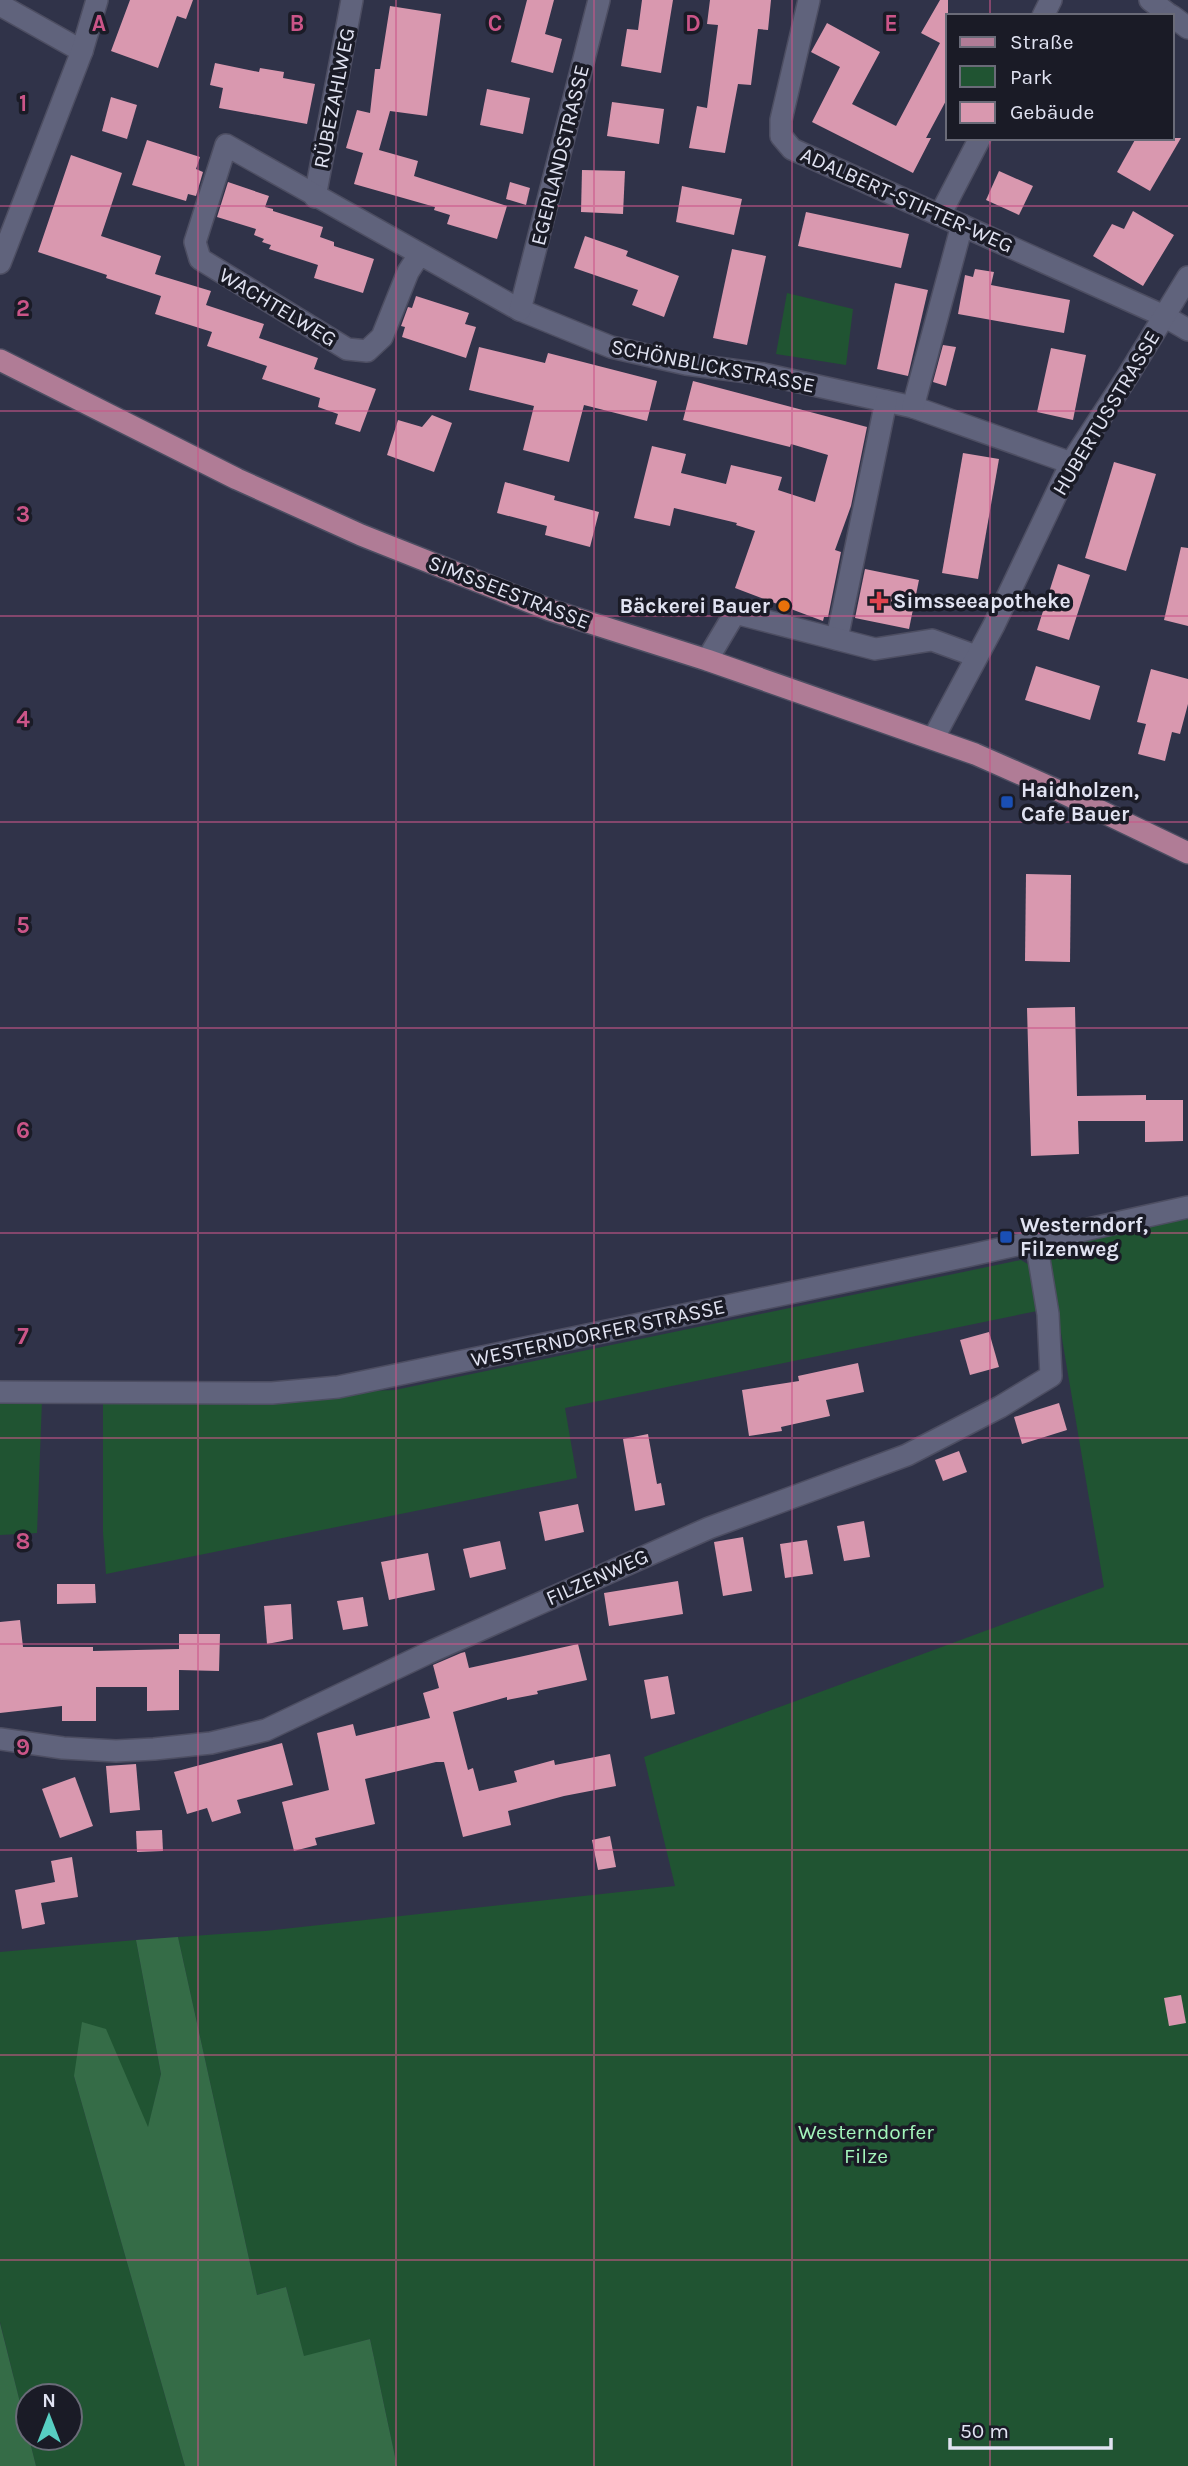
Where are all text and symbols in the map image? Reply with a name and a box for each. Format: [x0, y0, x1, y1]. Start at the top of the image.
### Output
text: A [92, 10, 106, 37]
text: B [290, 10, 304, 37]
text: C [488, 10, 502, 37]
text: D [685, 10, 701, 37]
text: E [884, 10, 898, 37]
legend [946, 14, 1174, 140]
street label: RÜBEZAHLWEG [309, 26, 359, 170]
text: Straße [1010, 30, 1073, 54]
street label: EGERLANDSTRASSE [526, 62, 594, 248]
text: Park [1010, 65, 1053, 89]
text: 1 [19, 90, 27, 117]
text: Gebäude [1010, 100, 1094, 124]
street label: ADALBERT-STIFTER-WEG [797, 142, 1017, 258]
street label: WACHTELWEG [215, 263, 341, 351]
text: 2 [16, 295, 30, 322]
street label: HUBERTUSSTRASSE [1047, 326, 1165, 500]
street label: SCHÖNBLICKSTRASSE [609, 334, 817, 398]
text: 3 [16, 501, 30, 528]
street label: SIMSSEESTRASSE [425, 550, 593, 634]
place label: Simsseeapotheke [893, 589, 1071, 613]
marker: Simsseeapotheke [871, 593, 887, 609]
place label: Bäckerei Bauer [619, 594, 771, 618]
marker: Bäckerei Bauer [776, 598, 792, 614]
text: 4 [16, 706, 30, 733]
place label: Haidholzen, Cafe Bauer [1021, 778, 1139, 826]
marker: Haidholzen, Cafe Bauer [999, 794, 1015, 810]
text: 5 [16, 912, 30, 939]
text: 6 [16, 1117, 30, 1144]
place label: Westerndorf, Filzenweg [1020, 1213, 1148, 1261]
marker: Westerndorf, Filzenweg [998, 1229, 1014, 1245]
street label: WESTERNDORFER STRASSE [469, 1294, 727, 1372]
text: 7 [17, 1323, 29, 1350]
text: 8 [16, 1528, 30, 1555]
street label: FILZENWEG [542, 1544, 652, 1610]
text: 9 [16, 1734, 30, 1761]
park label: Westerndorfer Filze [798, 2120, 934, 2168]
north arrow [14, 2382, 84, 2452]
text: N [42, 2390, 56, 2412]
scale bar [950, 2406, 1111, 2450]
text: 50 m [960, 2419, 1009, 2443]

